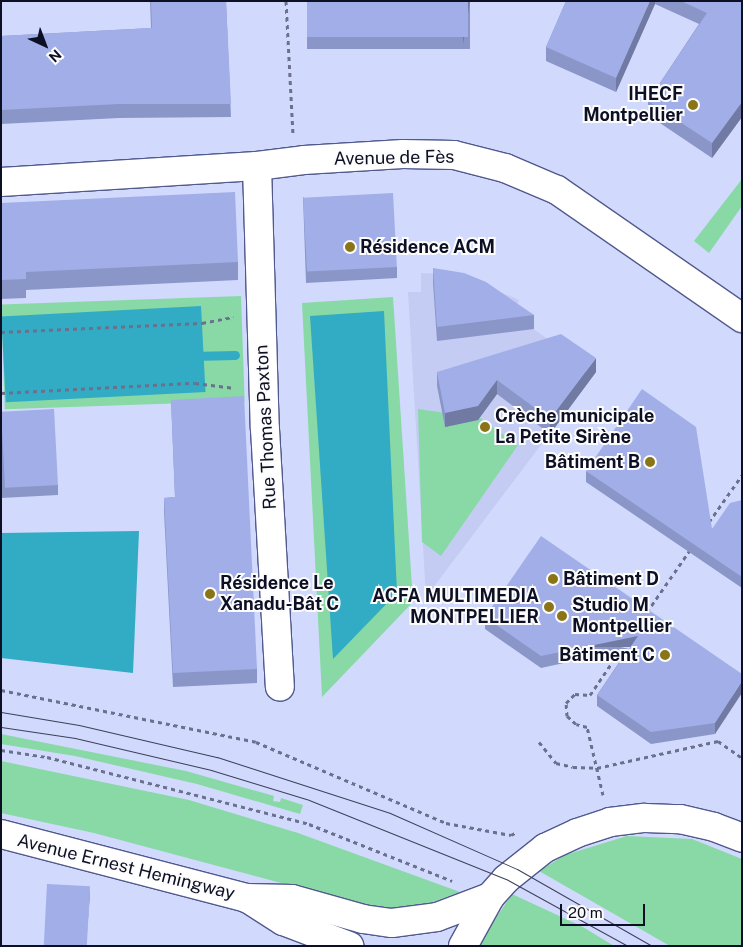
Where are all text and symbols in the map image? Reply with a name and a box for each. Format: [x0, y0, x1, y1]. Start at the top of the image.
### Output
north arrow [20, 20, 70, 70]
text: N [46, 46, 65, 66]
place label: IHECF Montpellier [583, 84, 683, 126]
marker: IHECF Montpellier [687, 99, 699, 111]
street label: Avenue de Fès [333, 146, 455, 170]
place label: Résidence ACM [360, 236, 495, 258]
marker: Résidence ACM [344, 241, 356, 253]
street label: Rue Thomas Paxton [251, 344, 281, 510]
place label: Crèche municipale La Petite Sirène [495, 406, 654, 448]
marker: Crèche municipale La Petite Sirène [479, 421, 491, 433]
place label: Bâtiment B [545, 451, 640, 473]
marker: Bâtiment B [644, 456, 656, 468]
place label: Bâtiment D [563, 568, 659, 590]
place label: Résidence Le Xanadu-Bât C [220, 573, 339, 616]
marker: Bâtiment D [547, 573, 559, 585]
place label: ACFA MULTIMEDIA MONTPELLIER [372, 586, 539, 628]
marker: Résidence Le Xanadu-Bât C [204, 588, 216, 600]
place label: Studio M Montpellier [572, 595, 672, 638]
marker: ACFA MULTIMEDIA MONTPELLIER [543, 601, 555, 613]
marker: Studio M Montpellier [556, 610, 568, 622]
place label: Bâtiment C [559, 644, 655, 666]
marker: Bâtiment C [659, 649, 671, 661]
street label: Avenue Ernest Hemingway [15, 829, 237, 905]
scale bar [563, 894, 648, 926]
text: 20 m [568, 904, 603, 921]

